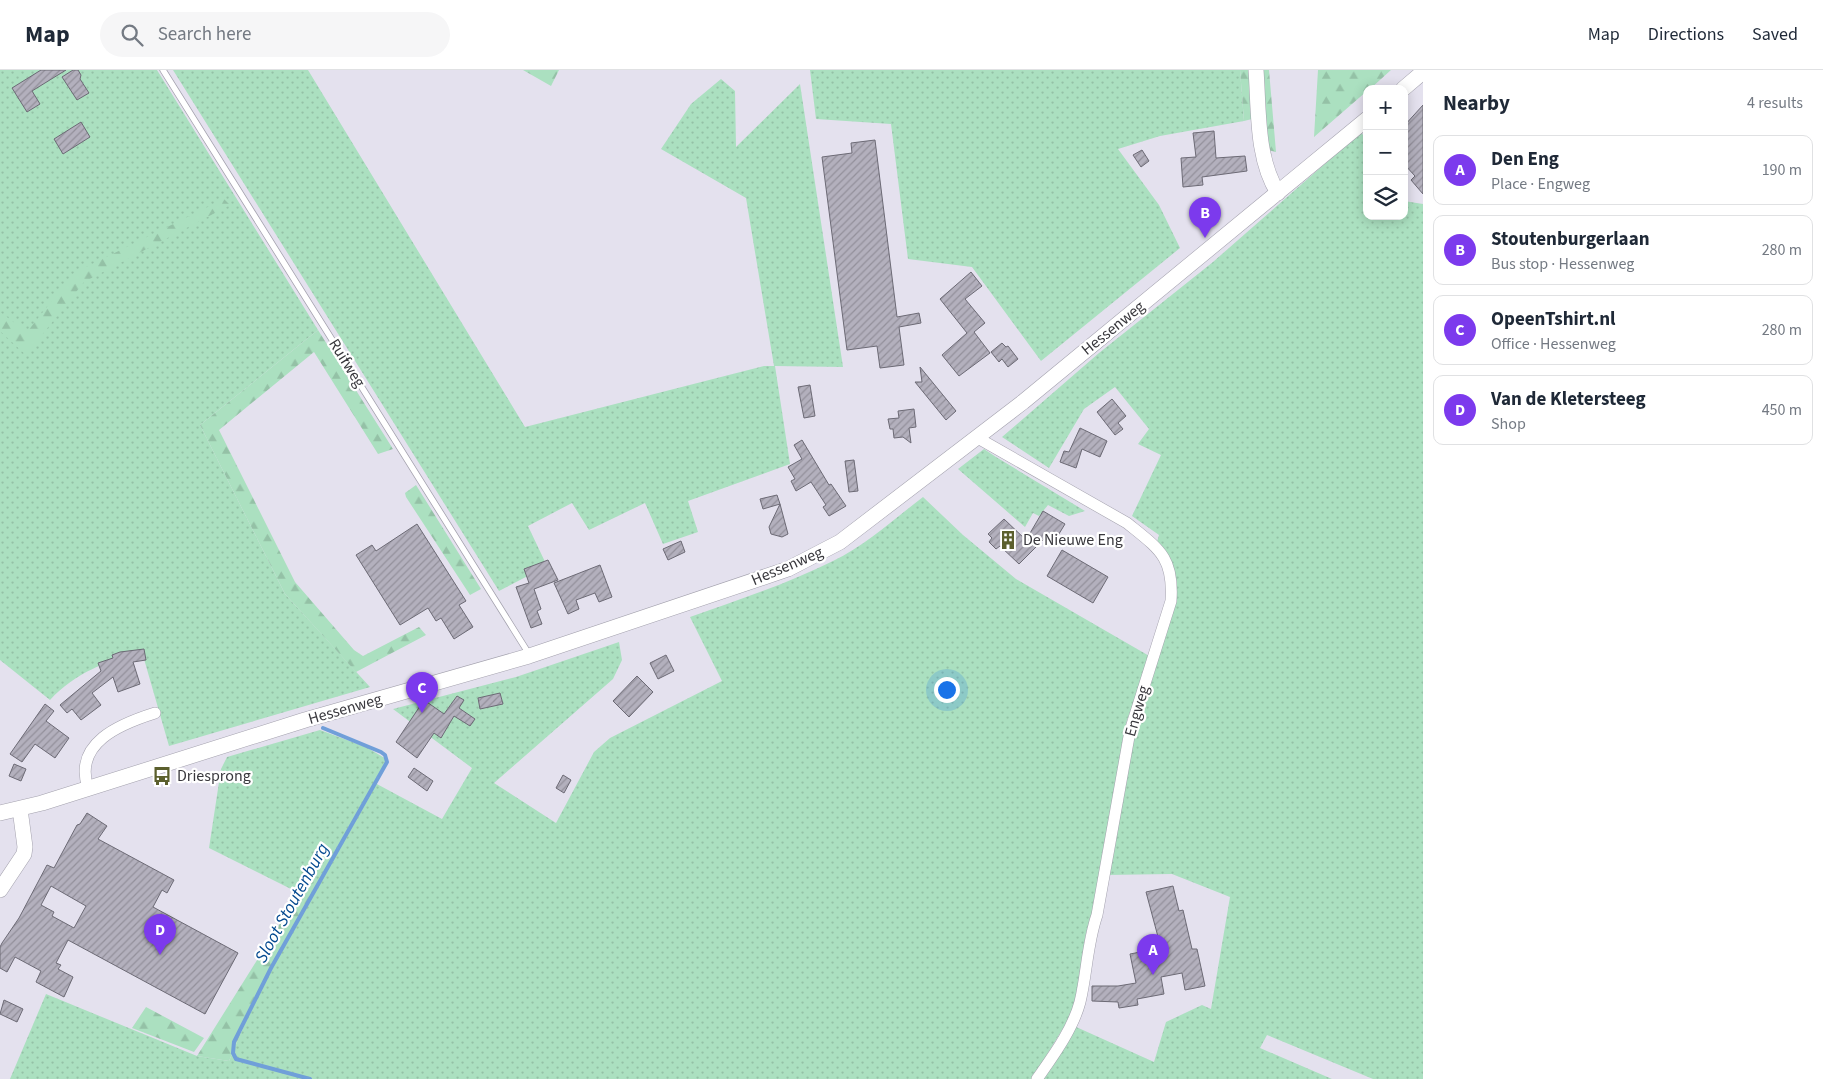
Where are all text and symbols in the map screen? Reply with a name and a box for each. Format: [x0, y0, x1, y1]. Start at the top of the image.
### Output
search box [100, 12, 450, 57]
text: Map [25, 17, 70, 52]
icon: search [118, 21, 146, 49]
text: Search here [158, 21, 251, 48]
text: Map [1588, 22, 1620, 47]
text: Directions [1648, 22, 1724, 47]
text: Saved [1752, 22, 1798, 47]
map controls [1363, 85, 1408, 220]
button: + [1363, 85, 1408, 130]
text: Nearby [1443, 88, 1510, 118]
text: 4 results [1747, 92, 1803, 114]
button: − [1363, 130, 1408, 175]
text: Den Eng [1491, 146, 1559, 173]
text: A [1455, 159, 1465, 181]
text: 190 m [1762, 159, 1802, 181]
text: Place · Engweg [1491, 173, 1590, 195]
button: layers [1363, 175, 1408, 220]
pin: B [1189, 197, 1221, 238]
text: Stoutenburgerlaan [1491, 226, 1650, 253]
text: B [1455, 239, 1465, 261]
text: 280 m [1762, 239, 1802, 261]
text: Bus stop · Hessenweg [1491, 253, 1634, 275]
street label: Hessenweg [1077, 296, 1149, 360]
text: OpeenTshirt.nl [1491, 306, 1615, 333]
text: C [1455, 319, 1465, 341]
text: 280 m [1762, 319, 1802, 341]
text: Office · Hessenweg [1491, 333, 1616, 355]
street label: Ruifweg [323, 334, 371, 392]
text: Van de Kletersteeg [1491, 386, 1646, 413]
text: D [1455, 399, 1465, 421]
text: 450 m [1762, 399, 1802, 421]
text: Shop [1491, 413, 1526, 435]
building icon: De Nieuwe Eng [997, 529, 1019, 551]
place label: De Nieuwe Eng [1023, 529, 1123, 551]
street label: Hessenweg [748, 541, 826, 591]
pin: C [406, 672, 438, 713]
your location [934, 677, 960, 703]
street label: Engweg [1119, 683, 1155, 739]
street label: Hessenweg [306, 688, 384, 730]
bus stop icon: Driesprong [151, 765, 173, 787]
place label: Driesprong [177, 765, 251, 787]
water label: Sloot Stoutenburg [249, 839, 335, 967]
pin: D [144, 914, 176, 955]
pin: A [1137, 934, 1169, 975]

